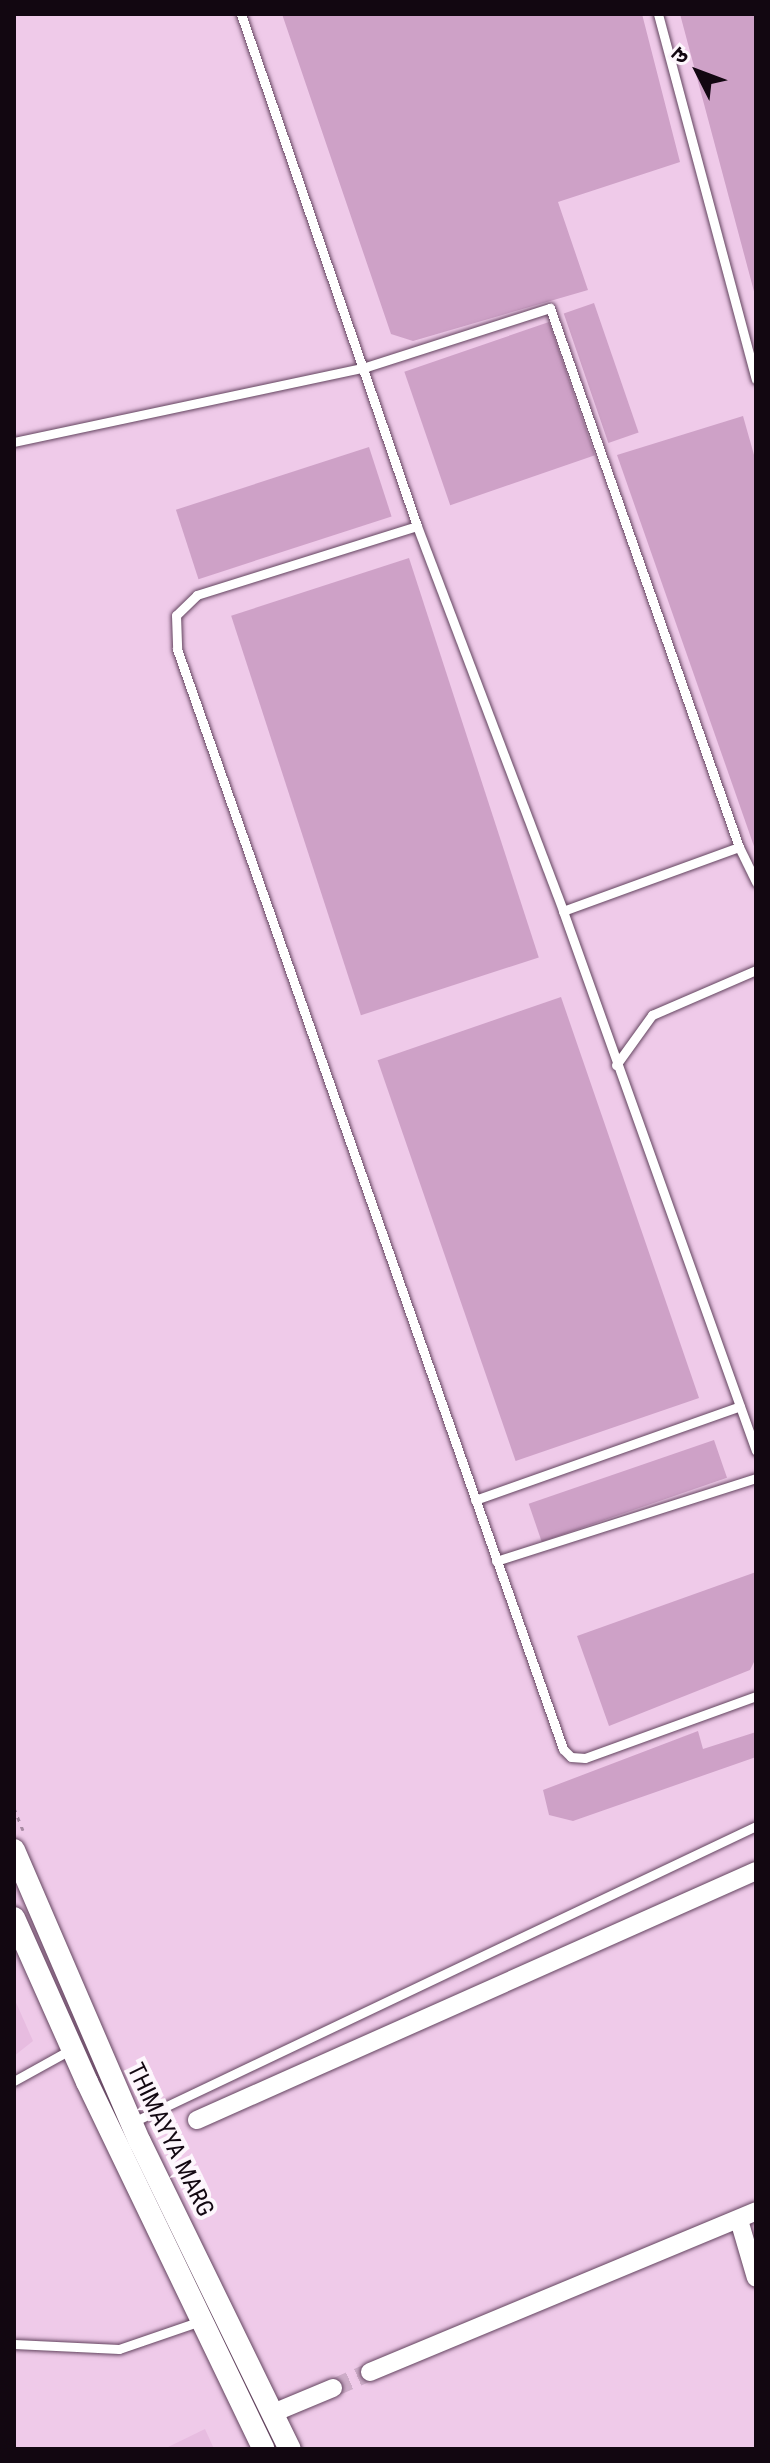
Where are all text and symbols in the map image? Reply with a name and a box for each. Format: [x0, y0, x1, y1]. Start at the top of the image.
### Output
north arrow [658, 32, 738, 112]
text: उ [666, 42, 693, 69]
street label: THIMAYYA MARG [120, 2059, 220, 2221]

